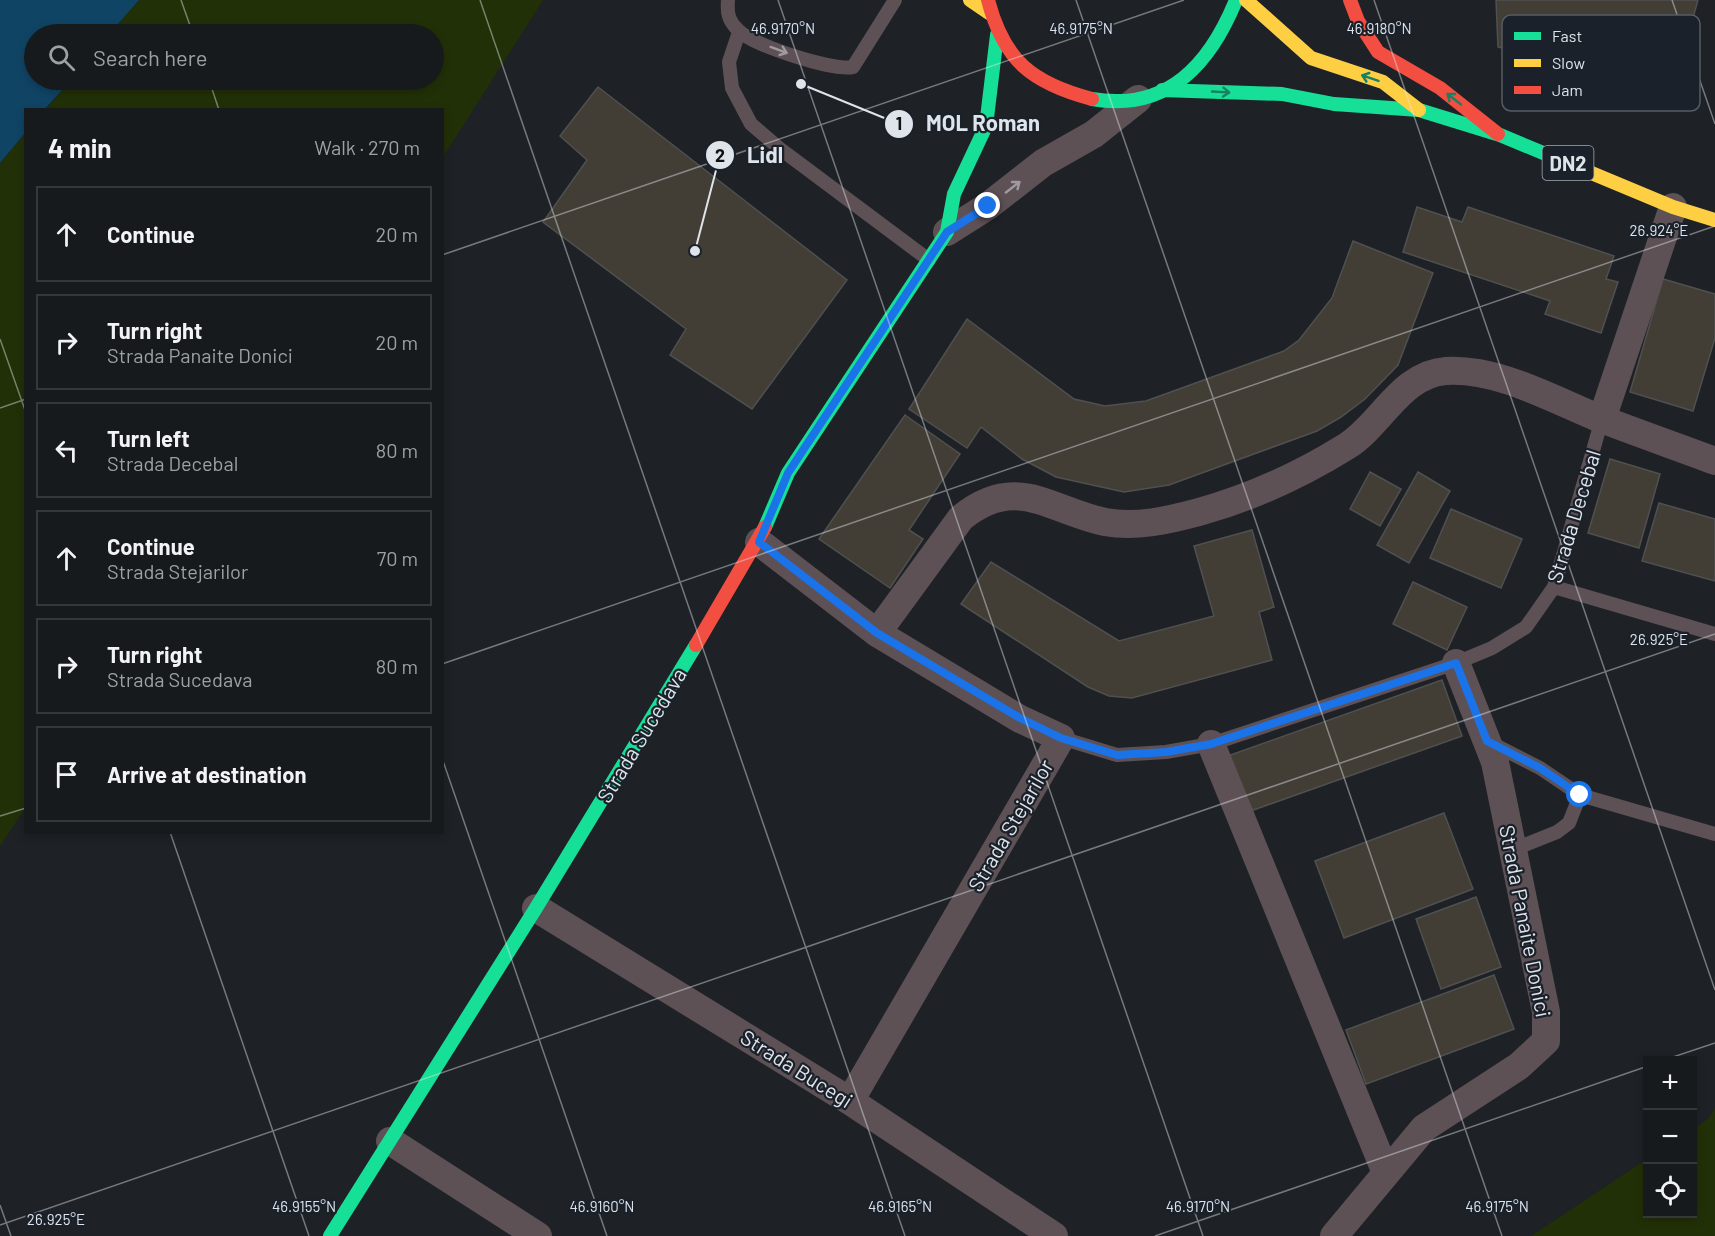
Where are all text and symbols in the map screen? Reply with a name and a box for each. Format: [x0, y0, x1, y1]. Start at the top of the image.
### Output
legend [1502, 15, 1700, 111]
text: 46.9170°N [751, 19, 815, 37]
text: 46.9175°N [1049, 19, 1113, 37]
text: 46.9180°N [1346, 19, 1412, 37]
search box [24, 24, 444, 90]
text: Fast [1552, 26, 1582, 45]
icon: search [45, 41, 78, 74]
text: Search here [93, 44, 207, 70]
one-way arrow [769, 45, 788, 56]
text: Slow [1552, 53, 1585, 72]
one-way arrow [1361, 72, 1380, 83]
text: Jam [1552, 80, 1583, 99]
one-way arrow [1210, 87, 1230, 98]
one-way arrow [1446, 92, 1462, 105]
callout: MOL Roman [884, 104, 1052, 144]
text: MOL Roman [926, 109, 1040, 135]
text: 1 [896, 112, 902, 134]
text: 4 min [48, 132, 112, 163]
text: Walk · 270 m [314, 135, 420, 159]
callout: Lidl [705, 135, 795, 175]
text: Lidl [747, 141, 783, 167]
text: 2 [715, 144, 725, 166]
road number: DN2 [1542, 146, 1594, 180]
one-way arrow [1004, 181, 1020, 194]
route end [974, 192, 1000, 218]
icon: ahead [50, 218, 83, 251]
text: Continue [107, 221, 195, 247]
text: 26.924°E [1630, 221, 1688, 239]
text: 20 m [375, 222, 418, 246]
text: Turn right [107, 317, 202, 343]
icon: right [50, 326, 83, 359]
text: 20 m [375, 330, 418, 354]
text: Strada Panaite Donici [107, 343, 293, 367]
text: Turn left [107, 425, 190, 451]
icon: left [50, 434, 83, 467]
text: 80 m [376, 438, 418, 462]
street label: Strada Decebal [1541, 446, 1605, 586]
text: Strada Decebal [107, 451, 238, 475]
text: Continue [107, 533, 195, 559]
icon: ahead [50, 542, 83, 575]
text: 70 m [377, 546, 418, 570]
text: Strada Stejarilor [107, 559, 248, 583]
text: 26.925°E [1630, 630, 1688, 648]
text: Turn right [107, 641, 202, 667]
icon: right [50, 650, 83, 683]
text: 80 m [376, 654, 418, 678]
street label: Strada Sucedava [591, 663, 691, 807]
text: Strada Sucedava [107, 667, 252, 691]
street label: Strada Stejarilor [962, 754, 1058, 895]
icon: arrive [50, 758, 83, 791]
text: Arrive at destination [107, 761, 306, 787]
route start [1566, 781, 1592, 807]
street label: Strada Panaite Donici [1495, 823, 1557, 1019]
street label: Strada Bucegi [736, 1024, 858, 1112]
map controls [1643, 1056, 1697, 1218]
button: + [1643, 1056, 1697, 1110]
button: − [1643, 1110, 1697, 1164]
button: locate [1643, 1164, 1697, 1218]
text: 46.9155°N [272, 1197, 336, 1215]
text: 46.9160°N [570, 1197, 634, 1215]
text: 46.9165°N [868, 1197, 932, 1215]
text: 46.9170°N [1166, 1197, 1230, 1215]
text: 46.9175°N [1465, 1197, 1529, 1215]
text: 26.925°E [27, 1210, 85, 1228]

